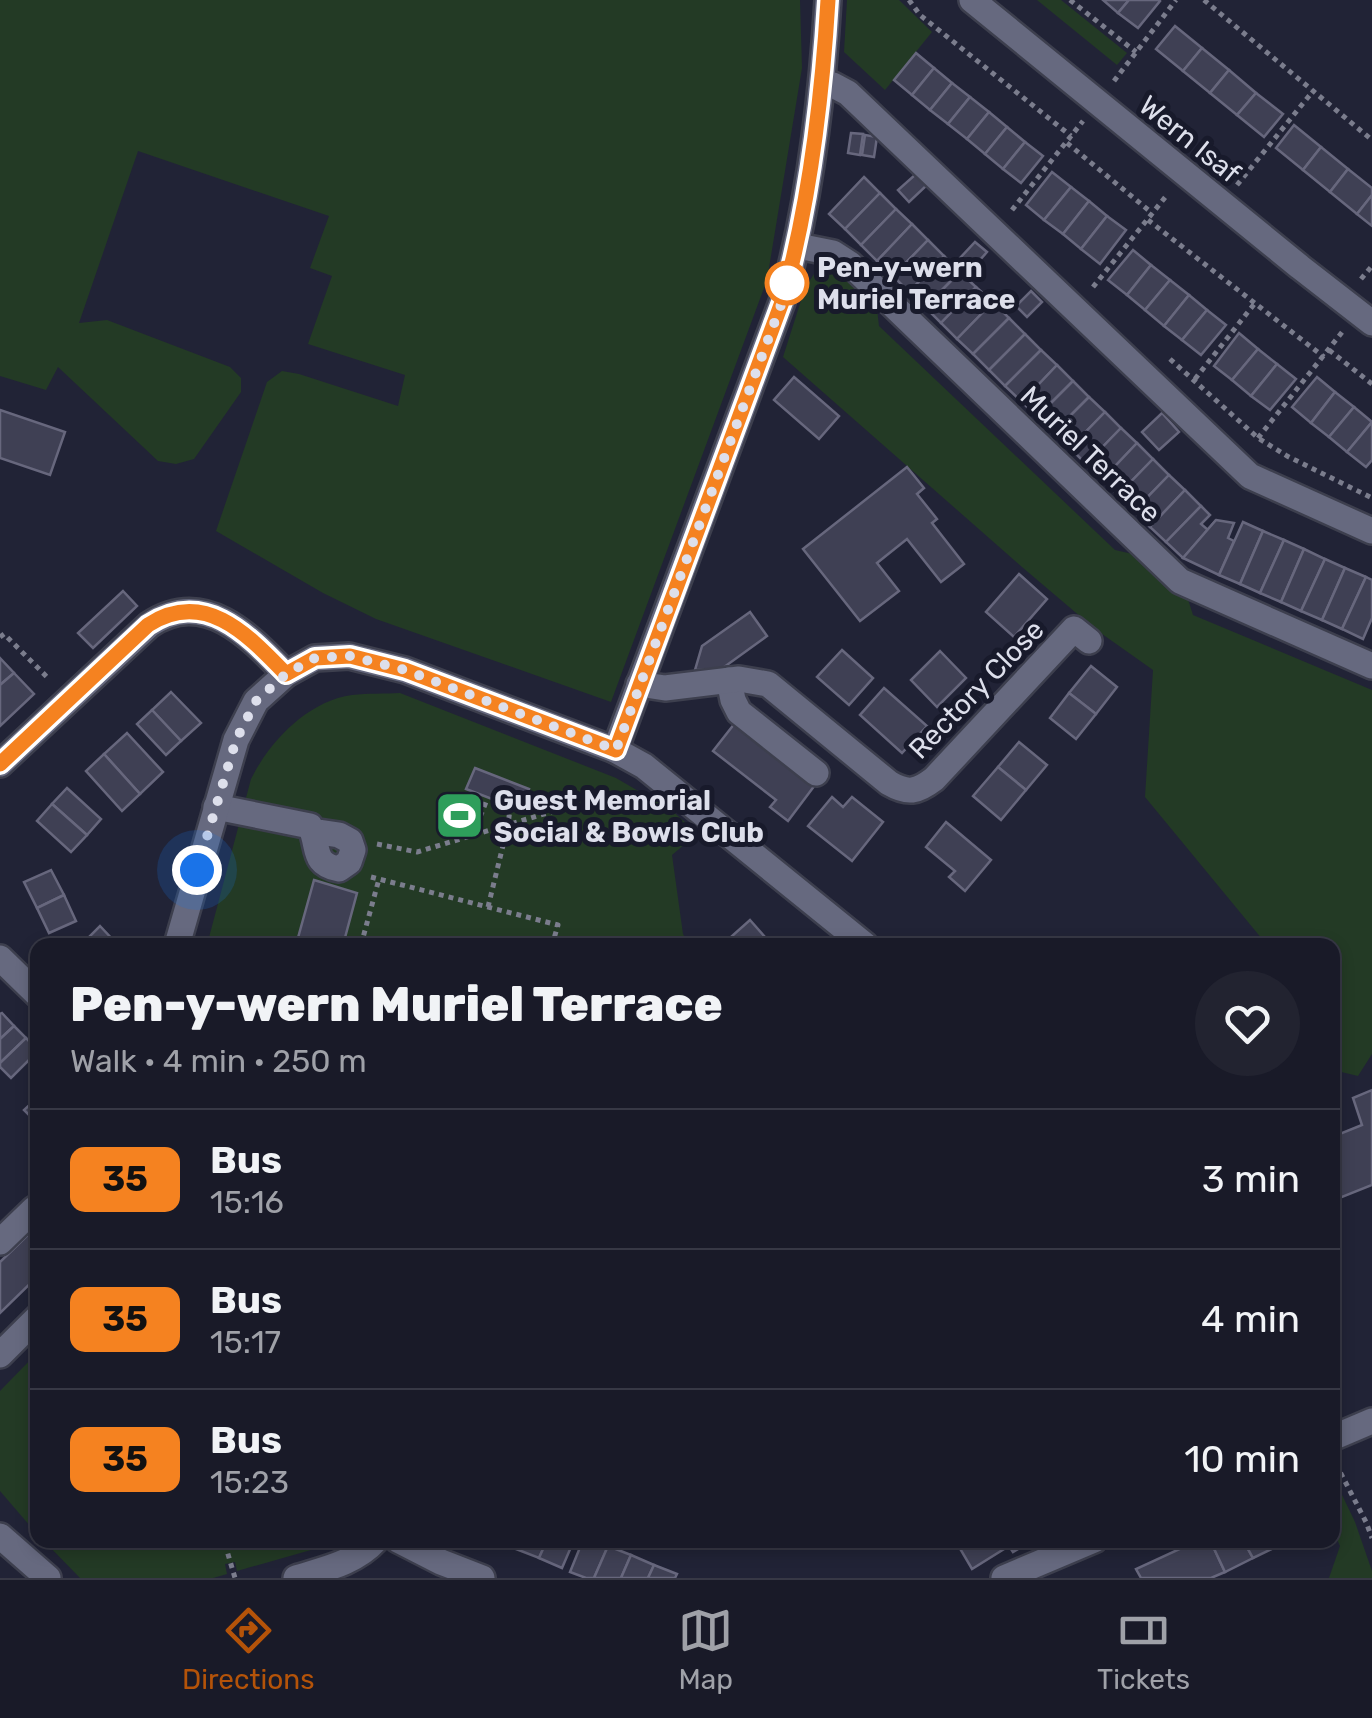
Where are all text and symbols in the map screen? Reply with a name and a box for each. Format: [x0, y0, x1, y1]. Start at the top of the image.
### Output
street label: Wern Isaf [1133, 89, 1247, 190]
place label: Pen-y-wern Muriel Terrace [817, 251, 1015, 316]
marker: Pen-y-wern Muriel Terrace [766, 262, 808, 304]
street label: Muriel Terrace [1014, 379, 1168, 529]
street label: Rectory Close [902, 613, 1051, 766]
place label: Guest Memorial Social & Bowls Club [494, 784, 764, 849]
sports icon: Guest Memorial Social & Bowls Club [433, 790, 485, 842]
your location [172, 845, 222, 895]
button: heart [1195, 971, 1300, 1076]
text: Pen-y-wern Muriel Terrace [70, 976, 723, 1033]
text: Walk · 4 min · 250 m [70, 1042, 367, 1080]
text: Bus [210, 1137, 282, 1183]
text: 3 min [1202, 1156, 1300, 1202]
text: 35 [102, 1158, 148, 1200]
text: 15:16 [210, 1183, 284, 1221]
text: Bus [210, 1277, 282, 1323]
text: 4 min [1201, 1296, 1300, 1342]
text: 35 [102, 1298, 148, 1340]
text: 15:17 [210, 1323, 281, 1361]
text: Bus [210, 1417, 282, 1463]
text: 10 min [1184, 1436, 1300, 1482]
text: 35 [102, 1438, 148, 1480]
text: 15:23 [210, 1463, 289, 1501]
tab: Directions [182, 1603, 315, 1696]
tab: Map [678, 1603, 733, 1696]
tab: Tickets [1097, 1603, 1190, 1696]

